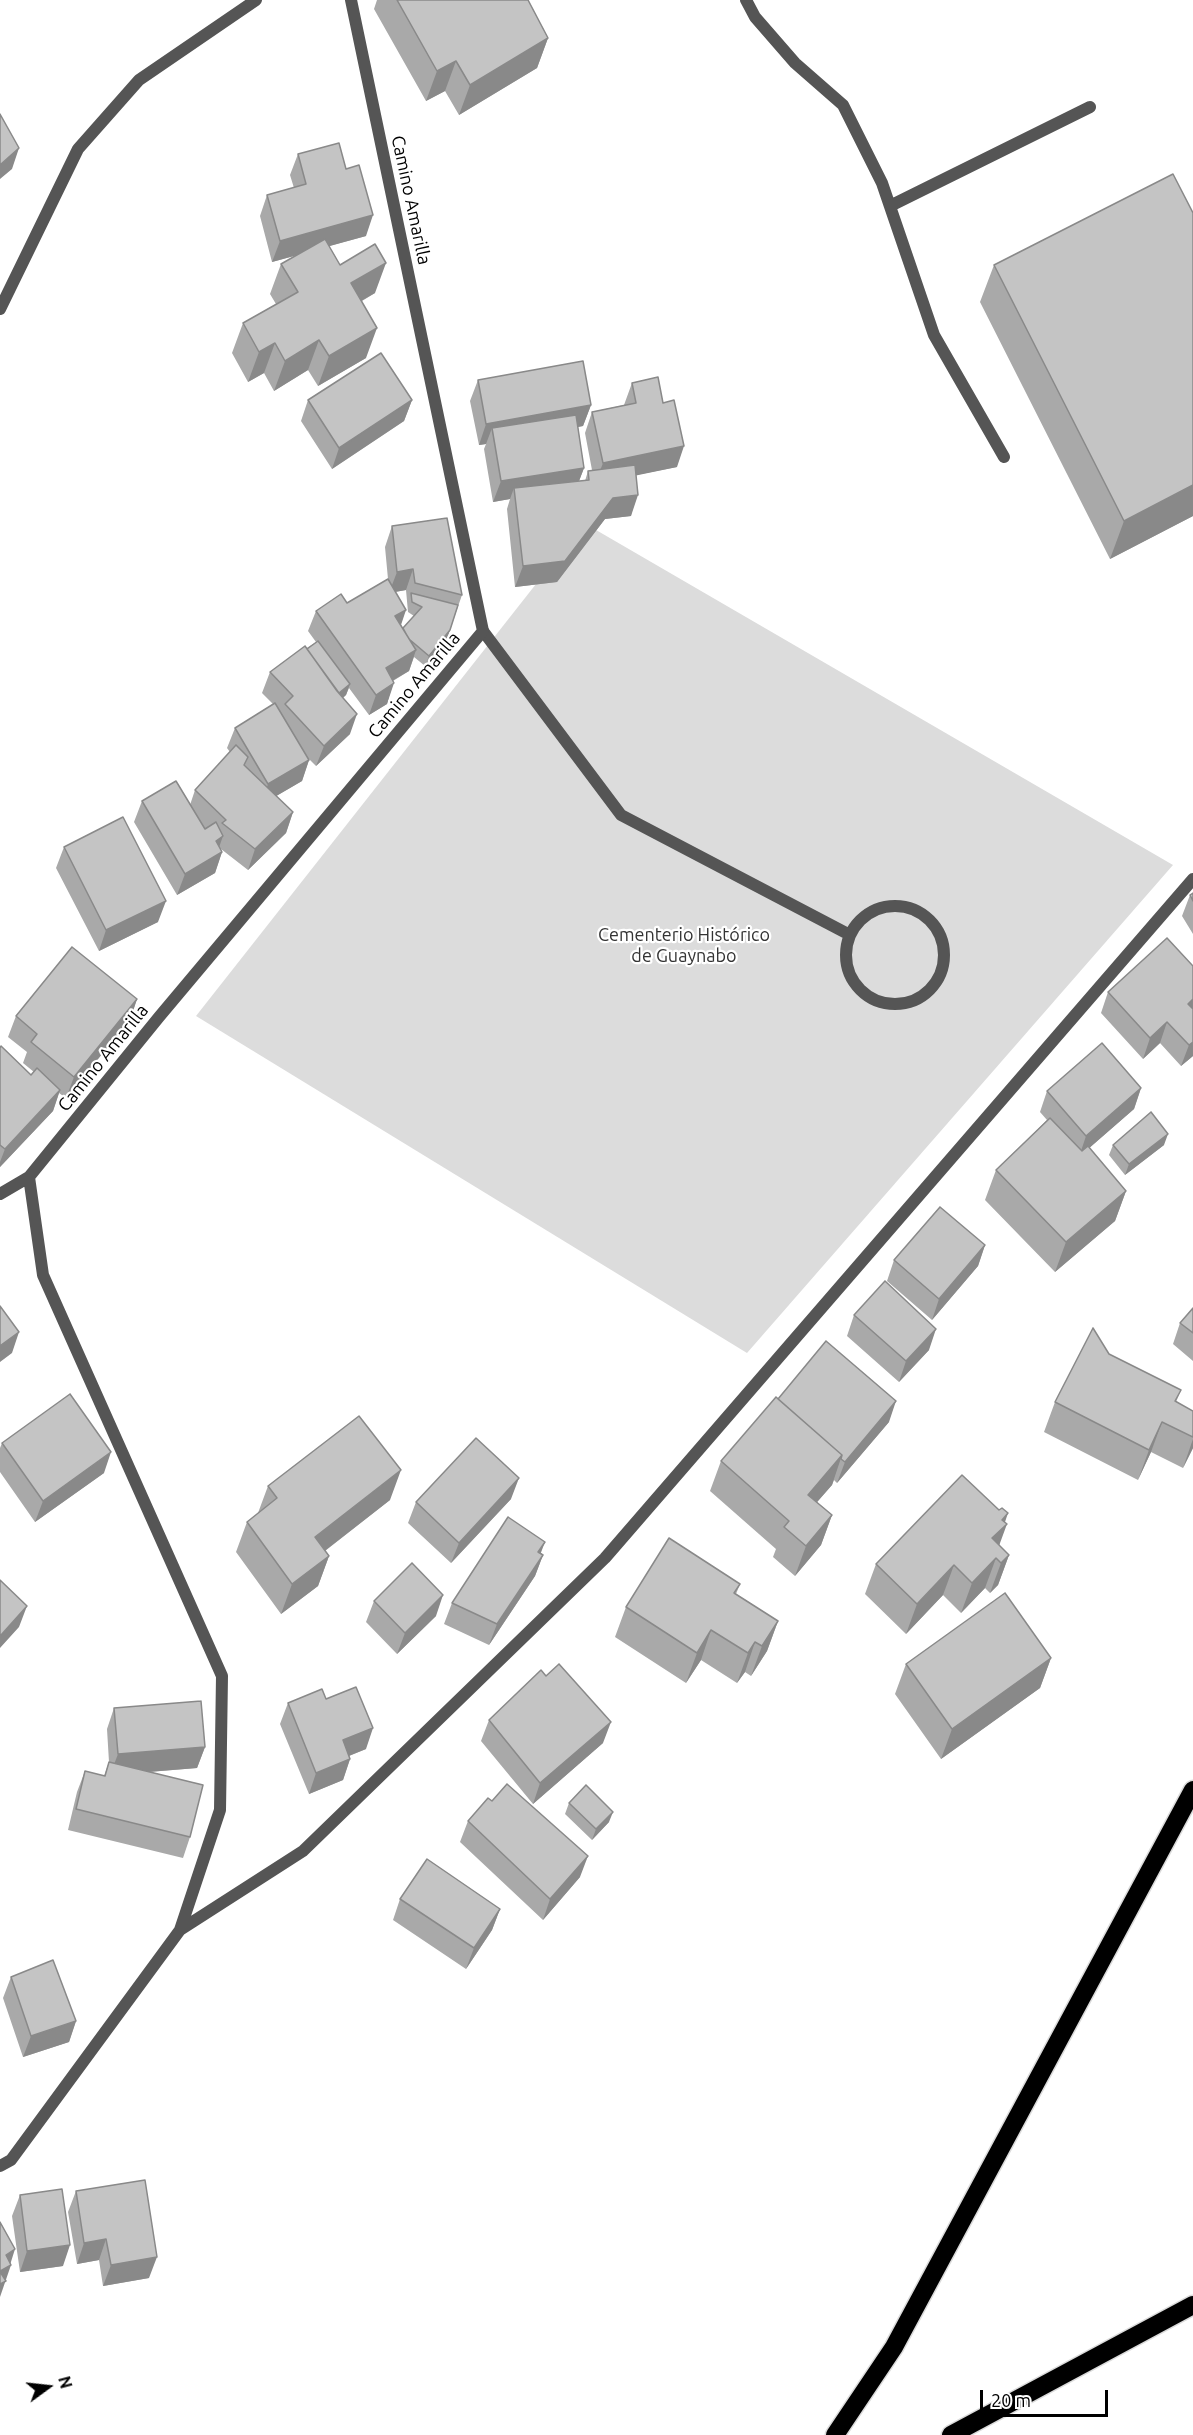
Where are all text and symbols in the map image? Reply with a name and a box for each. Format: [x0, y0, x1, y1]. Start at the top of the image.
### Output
street label: Camino Amarilla [387, 133, 435, 267]
street label: Camino Amarilla [363, 628, 465, 742]
park label: Cementerio Histórico de Guaynabo [598, 924, 770, 966]
street label: Camino Amarilla [53, 1000, 153, 1116]
north arrow [18, 2357, 78, 2417]
text: N [55, 2374, 76, 2390]
scale bar [983, 2378, 1110, 2416]
text: 20 m [991, 2390, 1031, 2410]

